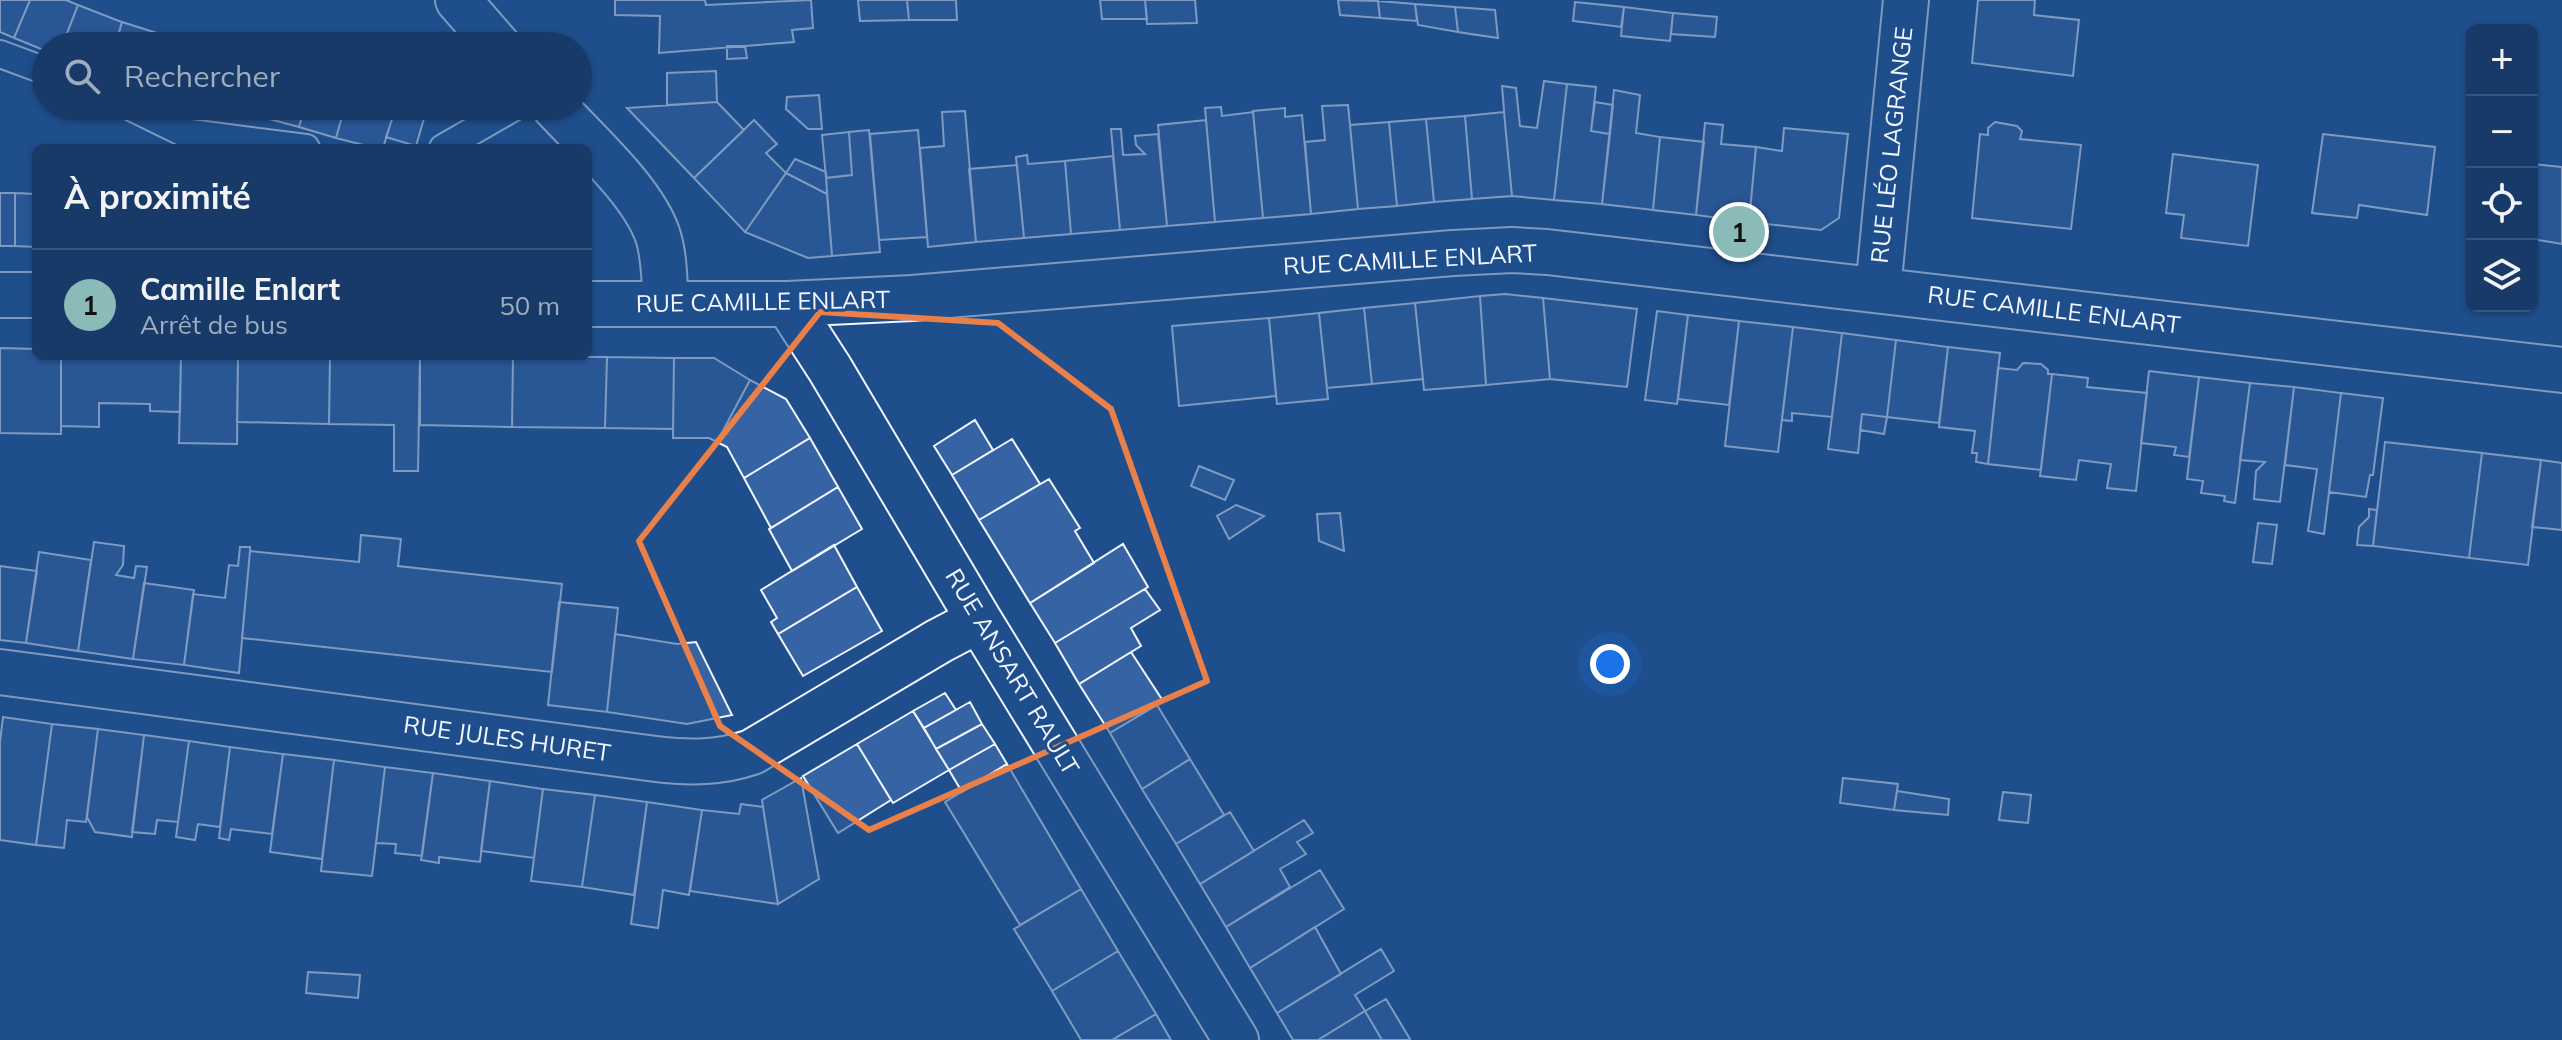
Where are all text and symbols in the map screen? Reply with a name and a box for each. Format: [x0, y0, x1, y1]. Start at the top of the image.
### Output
map controls [2466, 24, 2538, 312]
button: + [2466, 24, 2538, 96]
street label: RUE LÉO LAGRANGE [1864, 25, 1918, 265]
search box [32, 32, 592, 120]
icon: search [60, 54, 104, 98]
text: Rechercher [124, 57, 280, 95]
button: − [2466, 96, 2538, 168]
button: locate [2466, 168, 2538, 240]
text: À proximité [64, 175, 251, 218]
pin: 1 [1713, 202, 1765, 262]
street label: RUE CAMILLE ENLART [1282, 237, 1538, 281]
button: layers [2466, 240, 2538, 312]
text: Camille Enlart [140, 270, 340, 308]
street label: RUE CAMILLE ENLART [1926, 279, 2183, 339]
street label: RUE CAMILLE ENLART [636, 284, 891, 318]
text: 1 [82, 289, 98, 322]
text: 50 m [499, 289, 560, 322]
text: Arrêt de bus [140, 308, 288, 341]
street label: RUE ANSART RAULT [939, 563, 1087, 781]
your location [1590, 644, 1630, 684]
street label: RUE JULES HURET [402, 709, 613, 767]

